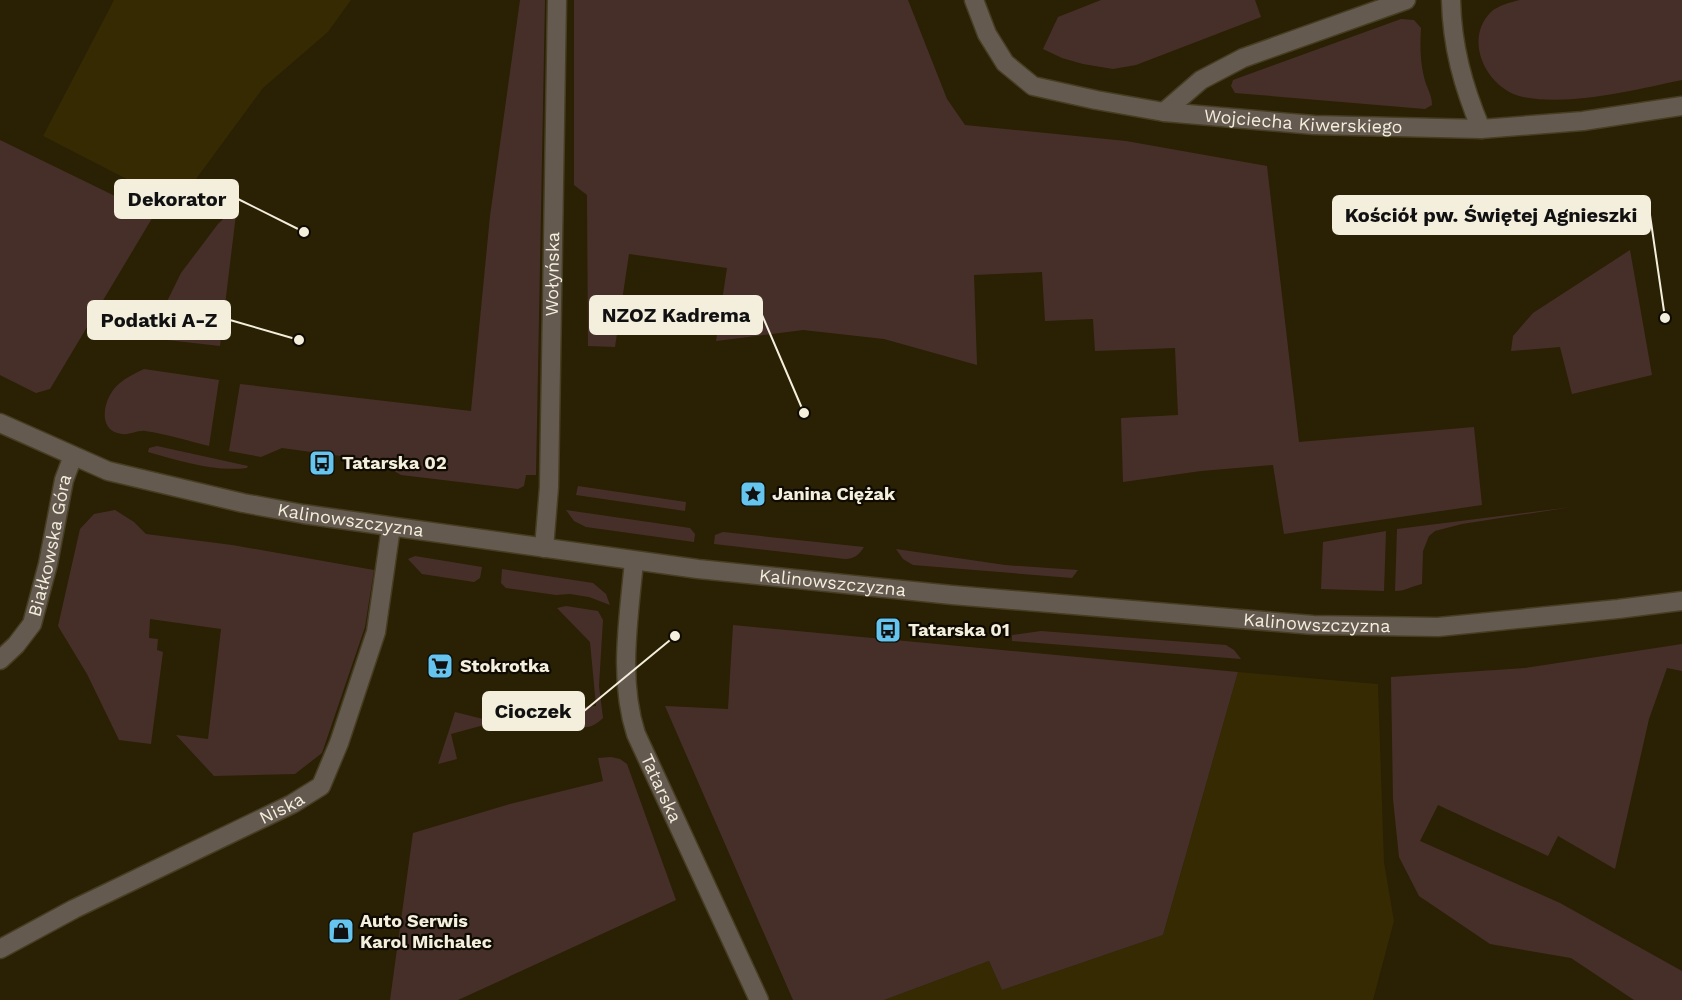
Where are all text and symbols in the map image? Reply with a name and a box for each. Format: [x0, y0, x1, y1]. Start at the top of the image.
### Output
street label: Wojciecha Kiwerskiego [1203, 105, 1403, 137]
callout: Dekorator [115, 180, 238, 218]
text: Dekorator [128, 187, 227, 211]
callout: Kościół pw. Świętej Agnieszki [1333, 196, 1650, 234]
text: Kościół pw. Świętej Agnieszki [1345, 203, 1637, 227]
street label: Wołyńska [541, 232, 563, 317]
callout: NZOZ Kadrema [590, 296, 762, 334]
callout: Podatki A-Z [88, 301, 230, 339]
text: NZOZ Kadrema [602, 303, 751, 327]
text: Podatki A-Z [101, 308, 218, 332]
bus stop icon: Tatarska 02 [307, 448, 337, 478]
place label: Tatarska 02 [342, 452, 447, 473]
street label: Białkowska Góra [23, 471, 75, 619]
place icon: Janina Ciężak [738, 479, 768, 509]
place label: Janina Ciężak [772, 483, 896, 504]
street label: Kalinowszczyzna [276, 499, 425, 541]
street label: Kalinowszczyzna [758, 564, 907, 600]
street label: Kalinowszczyzna [1242, 608, 1391, 636]
bus stop icon: Tatarska 01 [873, 615, 903, 645]
place label: Tatarska 01 [908, 619, 1010, 640]
supermarket icon: Stokrotka [425, 651, 455, 681]
place label: Stokrotka [460, 655, 550, 676]
callout: Cioczek [483, 692, 584, 730]
text: Cioczek [494, 699, 572, 723]
street label: Tatarska [637, 750, 686, 826]
street label: Niska [256, 788, 308, 828]
place label: Auto Serwis Karol Michalec [360, 910, 492, 952]
shop icon: Auto Serwis Karol Michalec [326, 916, 356, 946]

